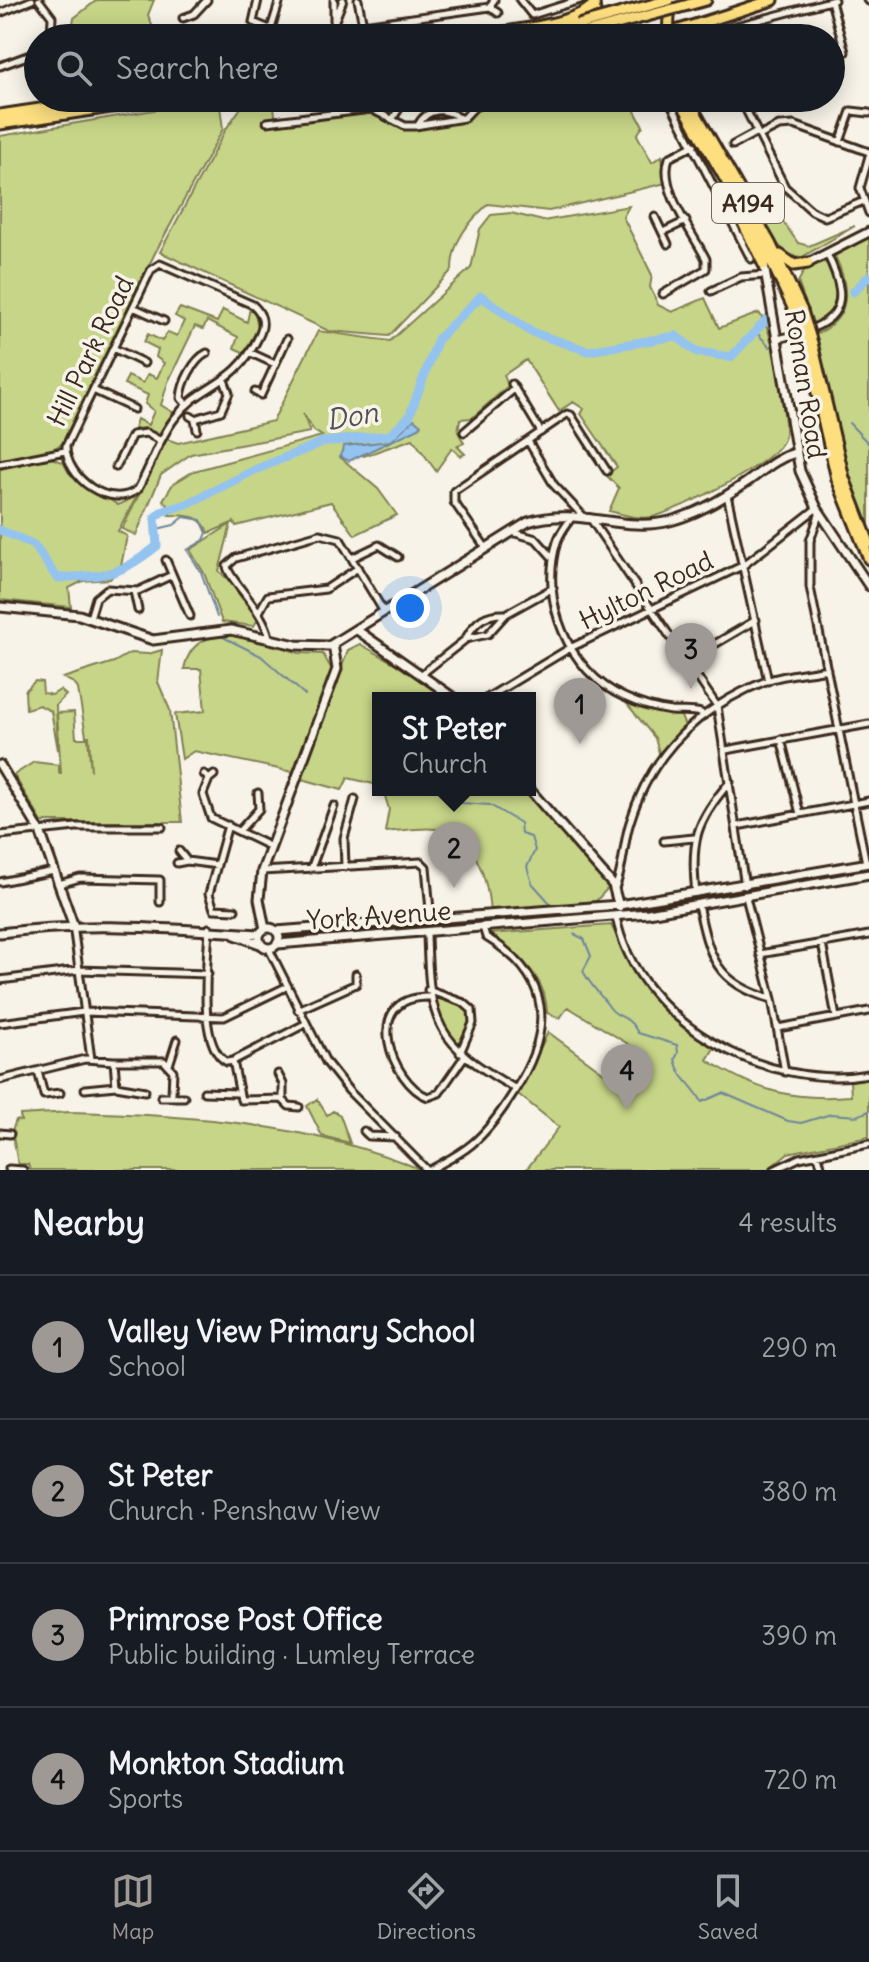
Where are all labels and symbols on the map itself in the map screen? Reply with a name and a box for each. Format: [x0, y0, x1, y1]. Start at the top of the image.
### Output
road number: A194 [712, 183, 784, 223]
street label: Hill Park Road [39, 270, 141, 432]
street label: Roman Road [778, 307, 834, 461]
water label: Don [323, 394, 381, 438]
street label: Hylton Road [574, 543, 718, 637]
your location [390, 588, 430, 628]
pin: 3 [665, 623, 717, 689]
pin: 1 [554, 678, 606, 744]
pin: 2 [428, 822, 480, 888]
street label: York Avenue [306, 894, 452, 936]
pin: 4 [601, 1044, 653, 1110]

